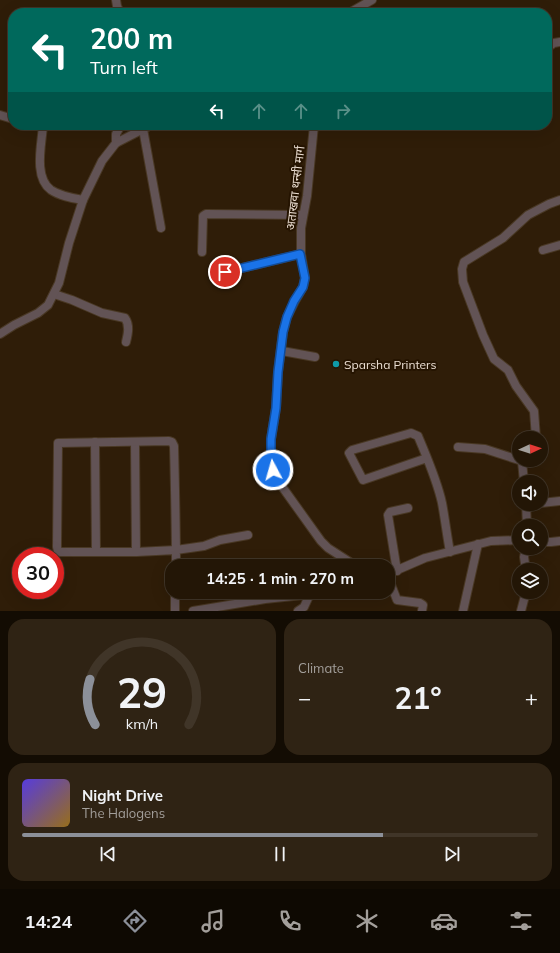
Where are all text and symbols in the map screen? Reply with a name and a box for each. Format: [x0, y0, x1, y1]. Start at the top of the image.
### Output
text: 200 m [90, 21, 173, 56]
icon: left [24, 24, 76, 76]
text: Turn left [90, 56, 158, 79]
icon: left [206, 100, 228, 122]
icon: ahead [248, 100, 270, 122]
icon: ahead [290, 100, 312, 122]
icon: right [332, 100, 354, 122]
street label: अताखवा थन्सी मार्ग [282, 144, 308, 231]
pin [208, 255, 242, 289]
icon: arrive [214, 261, 236, 283]
place label: Sparsha Printers [344, 357, 436, 372]
marker: Sparsha Printers [331, 359, 341, 369]
north arrow [512, 431, 548, 467]
map controls [512, 431, 548, 599]
position arrow [252, 449, 294, 491]
button: sound [512, 475, 548, 511]
button: search [512, 519, 548, 555]
speed limit sign: 30 [12, 547, 64, 599]
button: layers [512, 563, 548, 599]
text: 14:25 · 1 min · 270 m [206, 569, 354, 588]
text: Climate [298, 660, 344, 676]
text: 29 [117, 666, 167, 718]
text: 21° [394, 679, 442, 717]
text: − [298, 684, 311, 712]
text: + [525, 684, 538, 712]
text: km/h [126, 715, 158, 733]
text: Night Drive [82, 786, 163, 805]
text: The Halogens [82, 805, 165, 821]
icon: previous [97, 843, 119, 865]
icon: pause [269, 843, 291, 865]
icon: next [441, 843, 463, 865]
icon: directions [121, 907, 149, 935]
icon: music [199, 907, 227, 935]
icon: phone [276, 907, 304, 935]
icon: climate [353, 907, 381, 935]
icon: car [430, 907, 458, 935]
icon: filters [507, 907, 535, 935]
text: 14:24 [25, 910, 72, 933]

